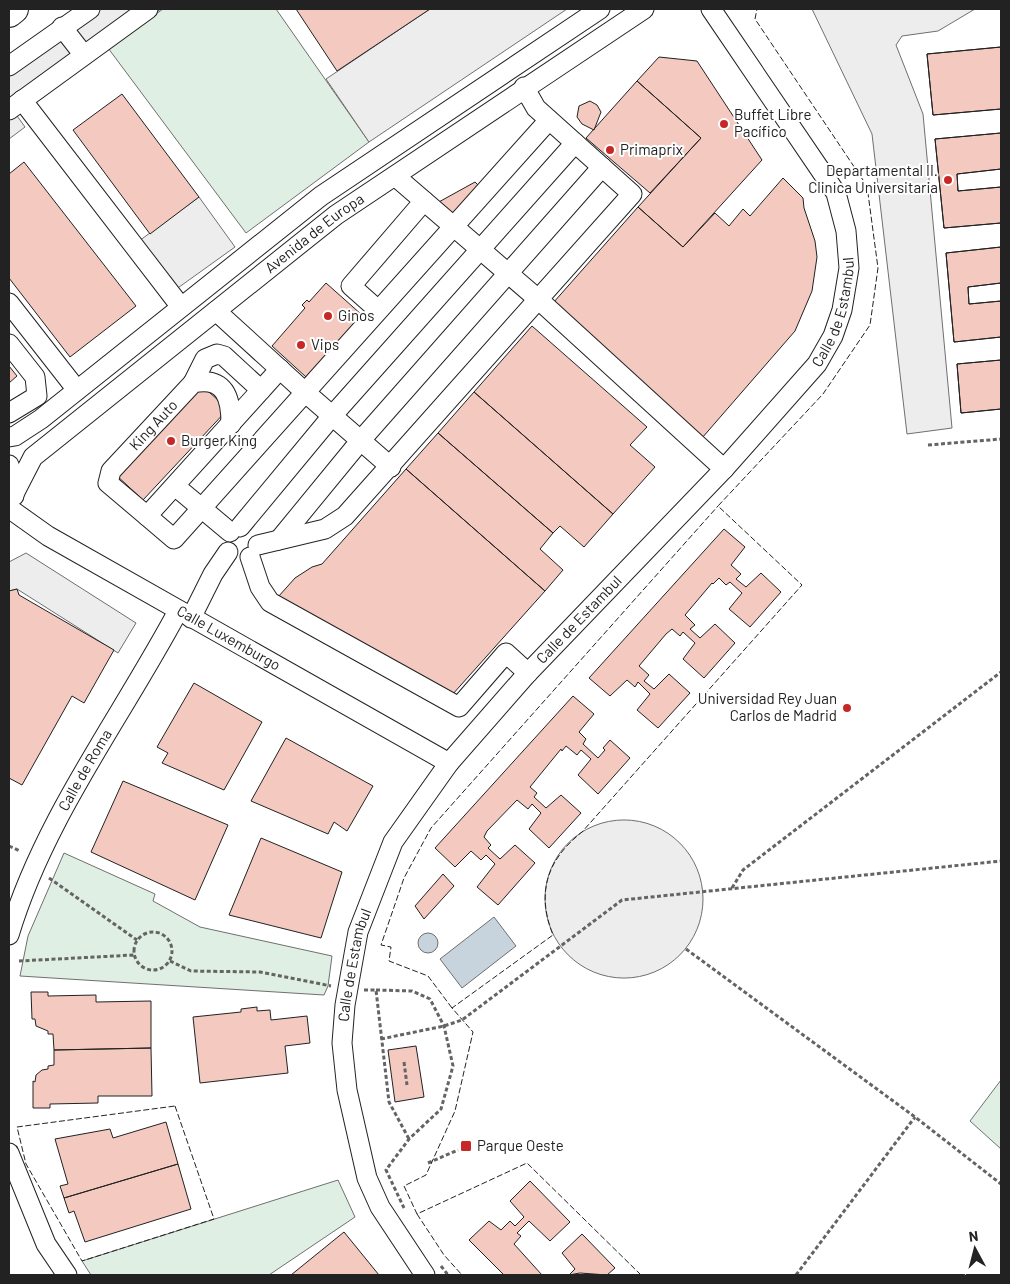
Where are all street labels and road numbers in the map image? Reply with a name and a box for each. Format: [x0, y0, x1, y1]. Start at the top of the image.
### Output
street label: Avenida de Europa [261, 189, 367, 276]
street label: Calle de Estambul [807, 256, 857, 370]
street label: King Auto [125, 395, 181, 454]
street label: Calle de Estambul [532, 571, 625, 667]
street label: Calle Luxemburgo [174, 601, 284, 674]
street label: Calle de Roma [54, 726, 115, 814]
street label: Calle de Estambul [334, 905, 374, 1022]

